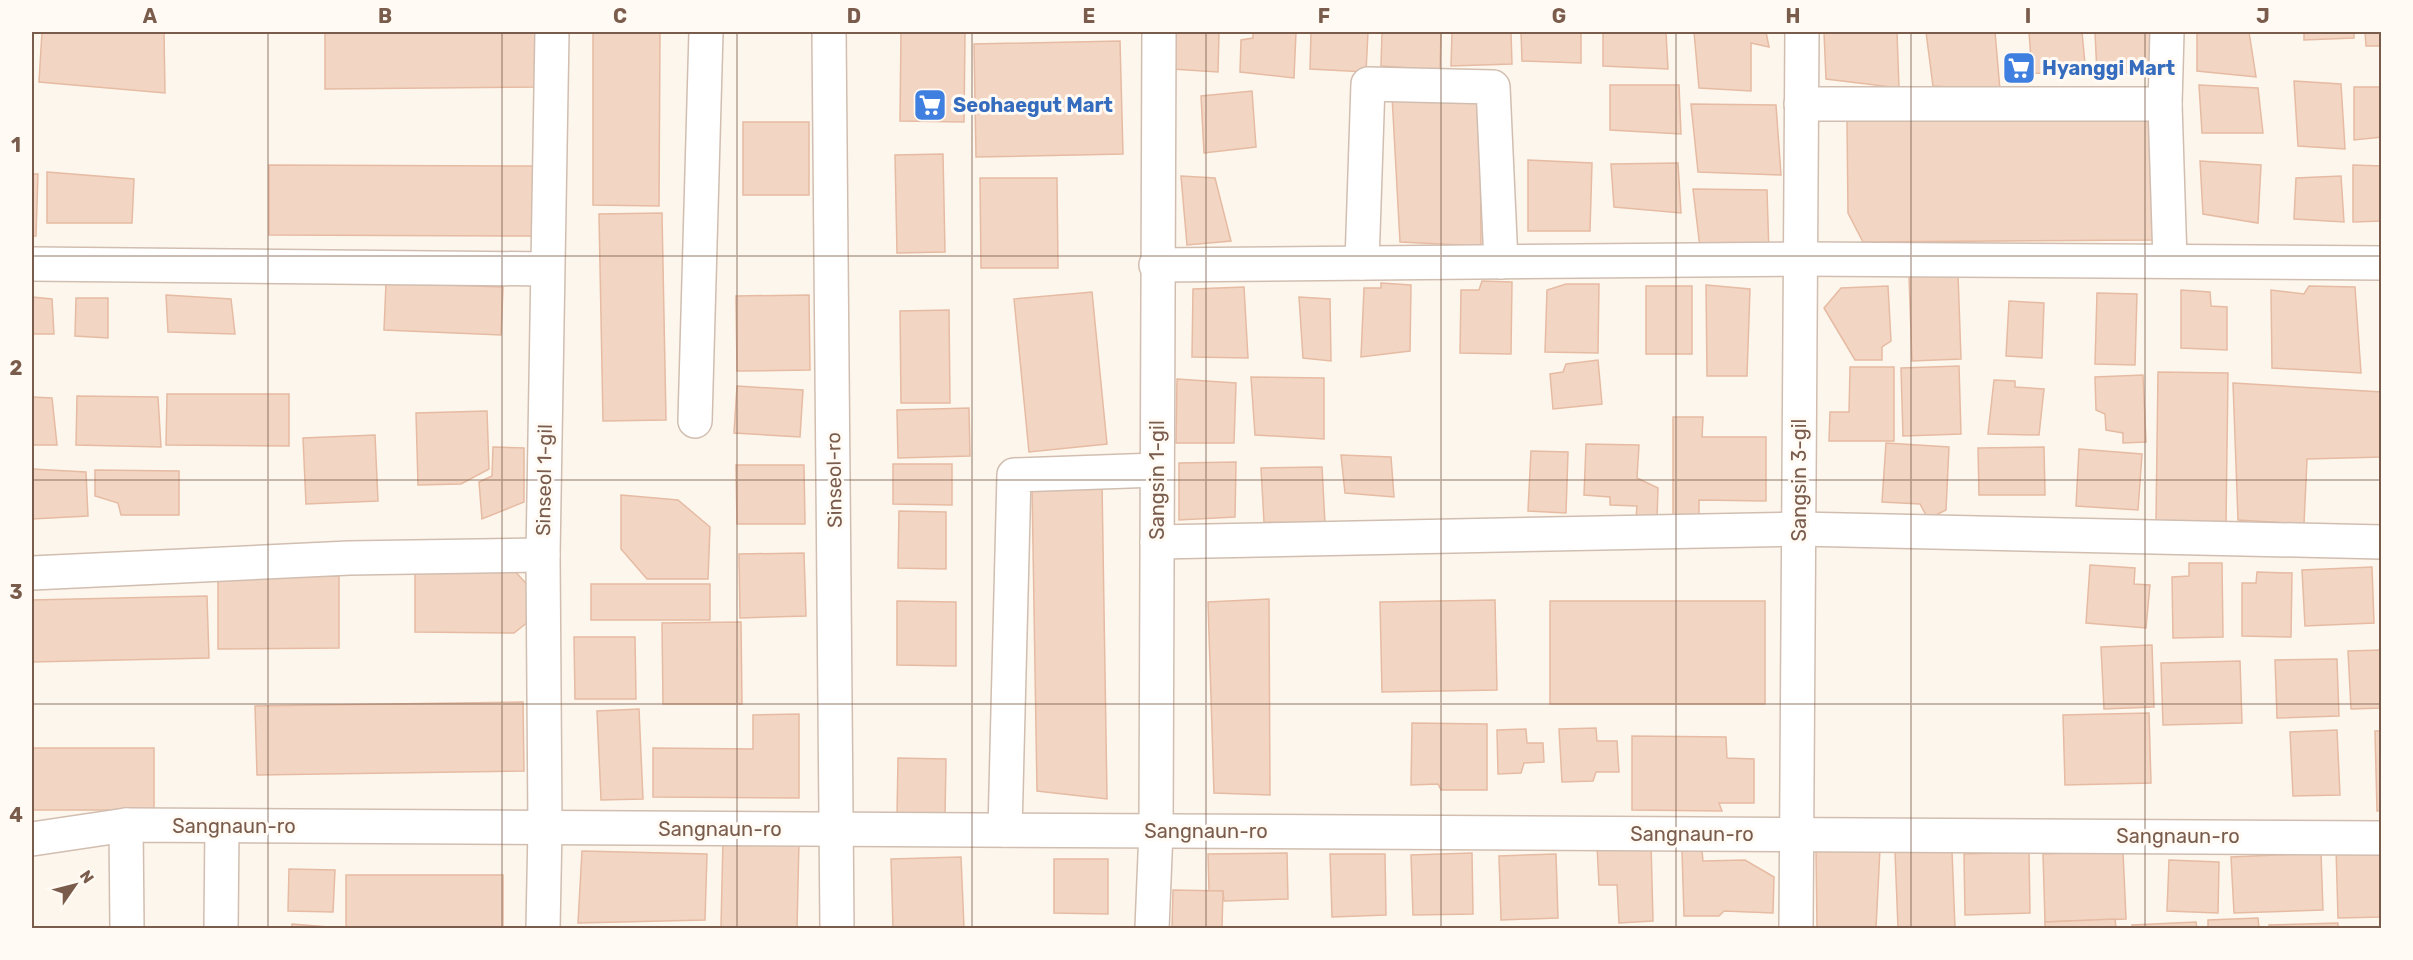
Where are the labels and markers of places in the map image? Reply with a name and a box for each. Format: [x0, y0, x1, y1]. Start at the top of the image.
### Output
supermarket icon: Hyanggi Mart [2001, 50, 2037, 86]
place label: Hyanggi Mart [2042, 56, 2175, 80]
supermarket icon: Seohaegut Mart [912, 87, 948, 123]
place label: Seohaegut Mart [953, 93, 1113, 117]

